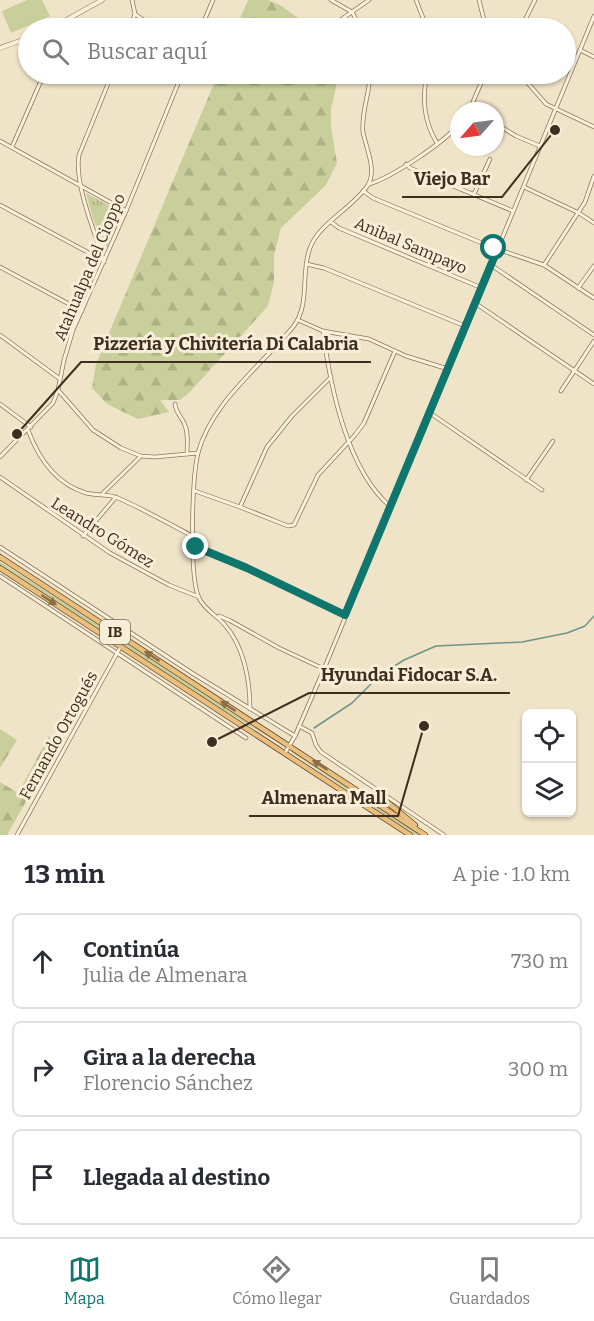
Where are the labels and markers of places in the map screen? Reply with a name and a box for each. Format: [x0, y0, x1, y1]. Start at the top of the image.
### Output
callout: Viejo Bar [402, 161, 502, 197]
callout: Pizzería y Chivitería Di Calabria [81, 326, 371, 362]
callout: Hyundai Fidocar S.A. [309, 657, 510, 693]
callout: Almenara Mall [249, 780, 398, 816]

